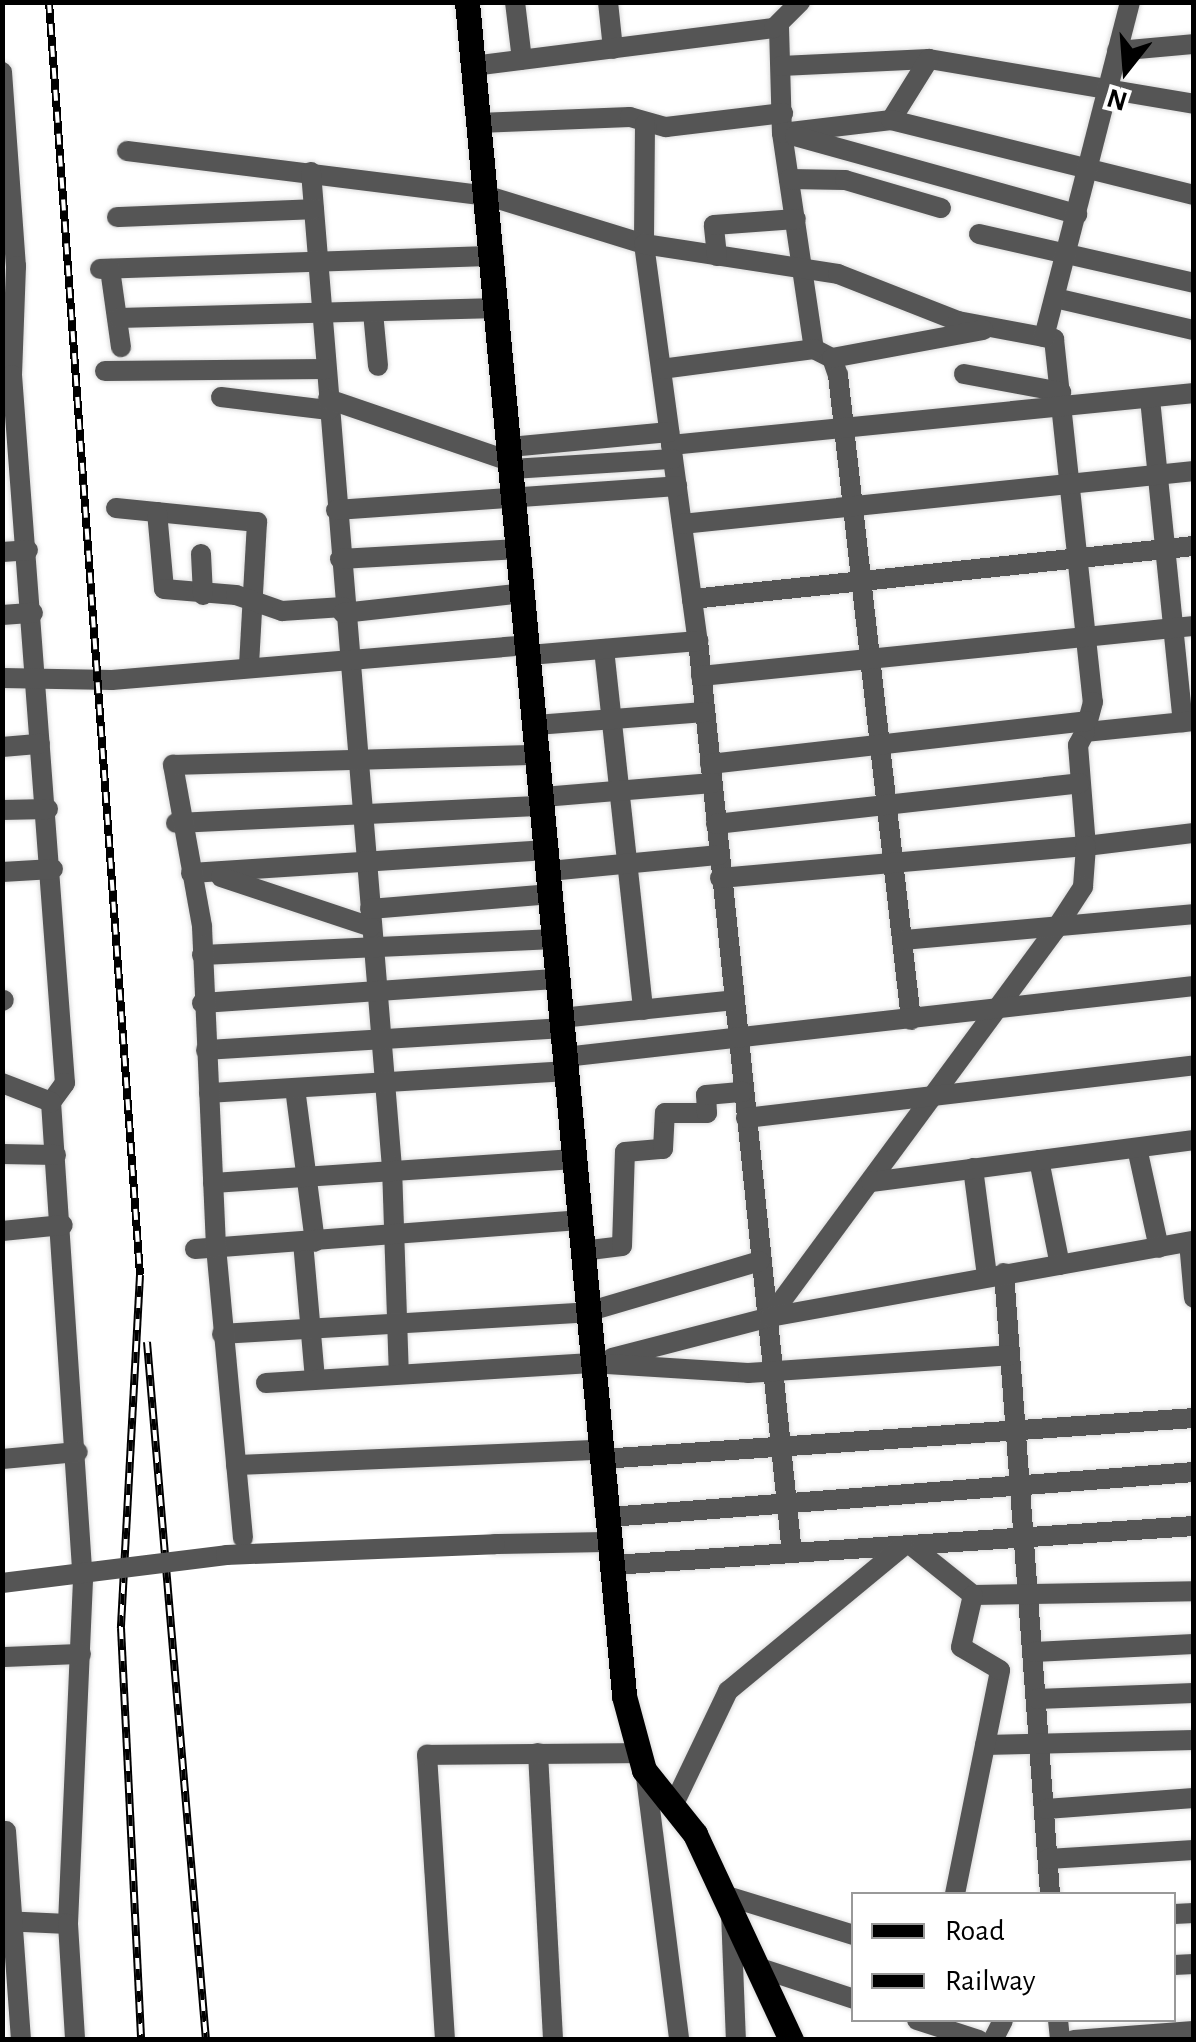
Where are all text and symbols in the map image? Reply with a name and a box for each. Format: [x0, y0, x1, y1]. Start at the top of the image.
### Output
north arrow [1076, 20, 1176, 120]
text: N [1104, 82, 1131, 115]
legend [851, 1892, 1176, 2022]
text: Road [945, 1916, 1005, 1946]
text: Railway [945, 1966, 1036, 1996]

